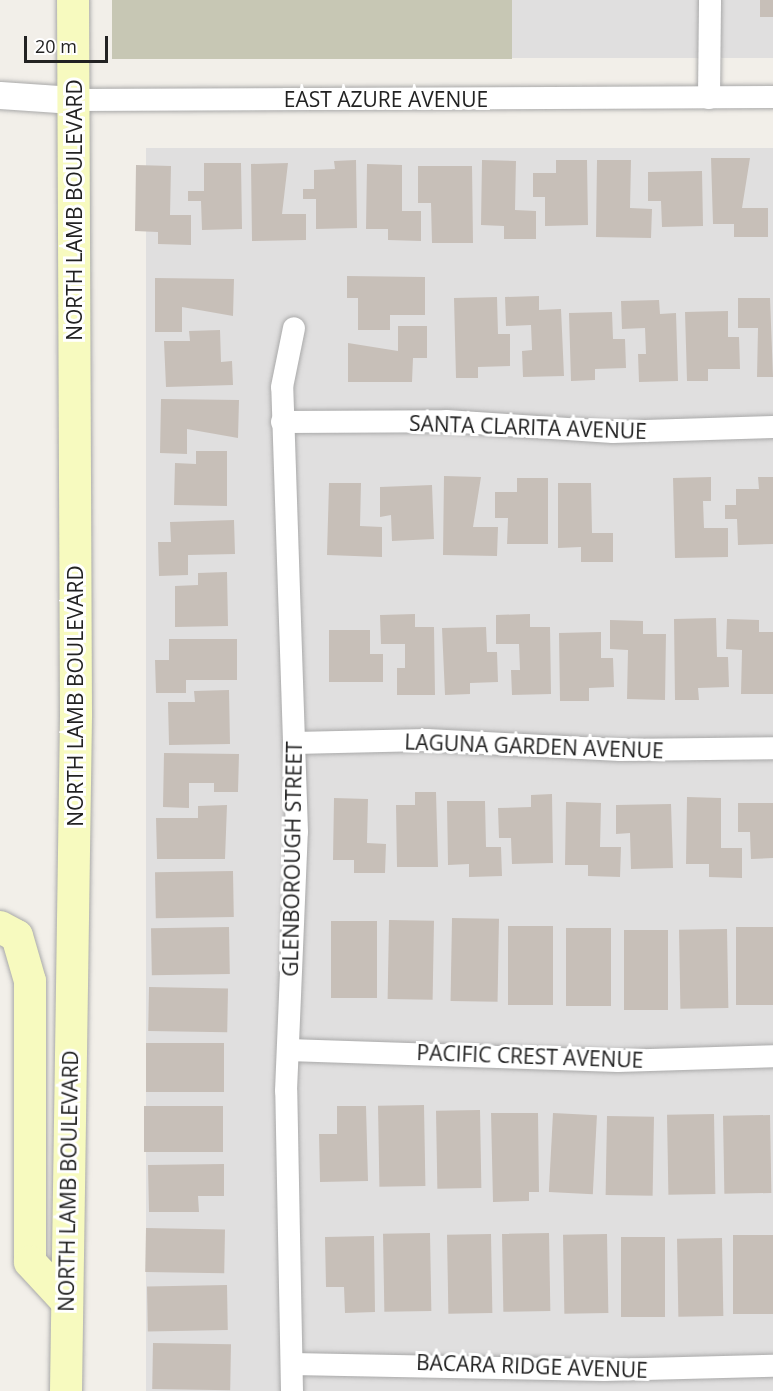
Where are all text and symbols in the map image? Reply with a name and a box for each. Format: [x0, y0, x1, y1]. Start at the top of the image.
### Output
scale bar [27, 24, 111, 62]
text: 20 m [35, 34, 77, 58]
street label: NORTH LAMB BOULEVARD [61, 79, 87, 341]
street label: EAST AZURE AVENUE [284, 86, 488, 112]
street label: SANTA CLARITA AVENUE [409, 410, 647, 444]
street label: NORTH LAMB BOULEVARD [62, 565, 88, 827]
street label: LAGUNA GARDEN AVENUE [404, 729, 664, 763]
street label: GLENBOROUGH STREET [277, 741, 307, 977]
street label: PACIFIC CREST AVENUE [416, 1039, 644, 1073]
street label: NORTH LAMB BOULEVARD [53, 1050, 83, 1312]
street label: BACARA RIDGE AVENUE [416, 1349, 648, 1383]

